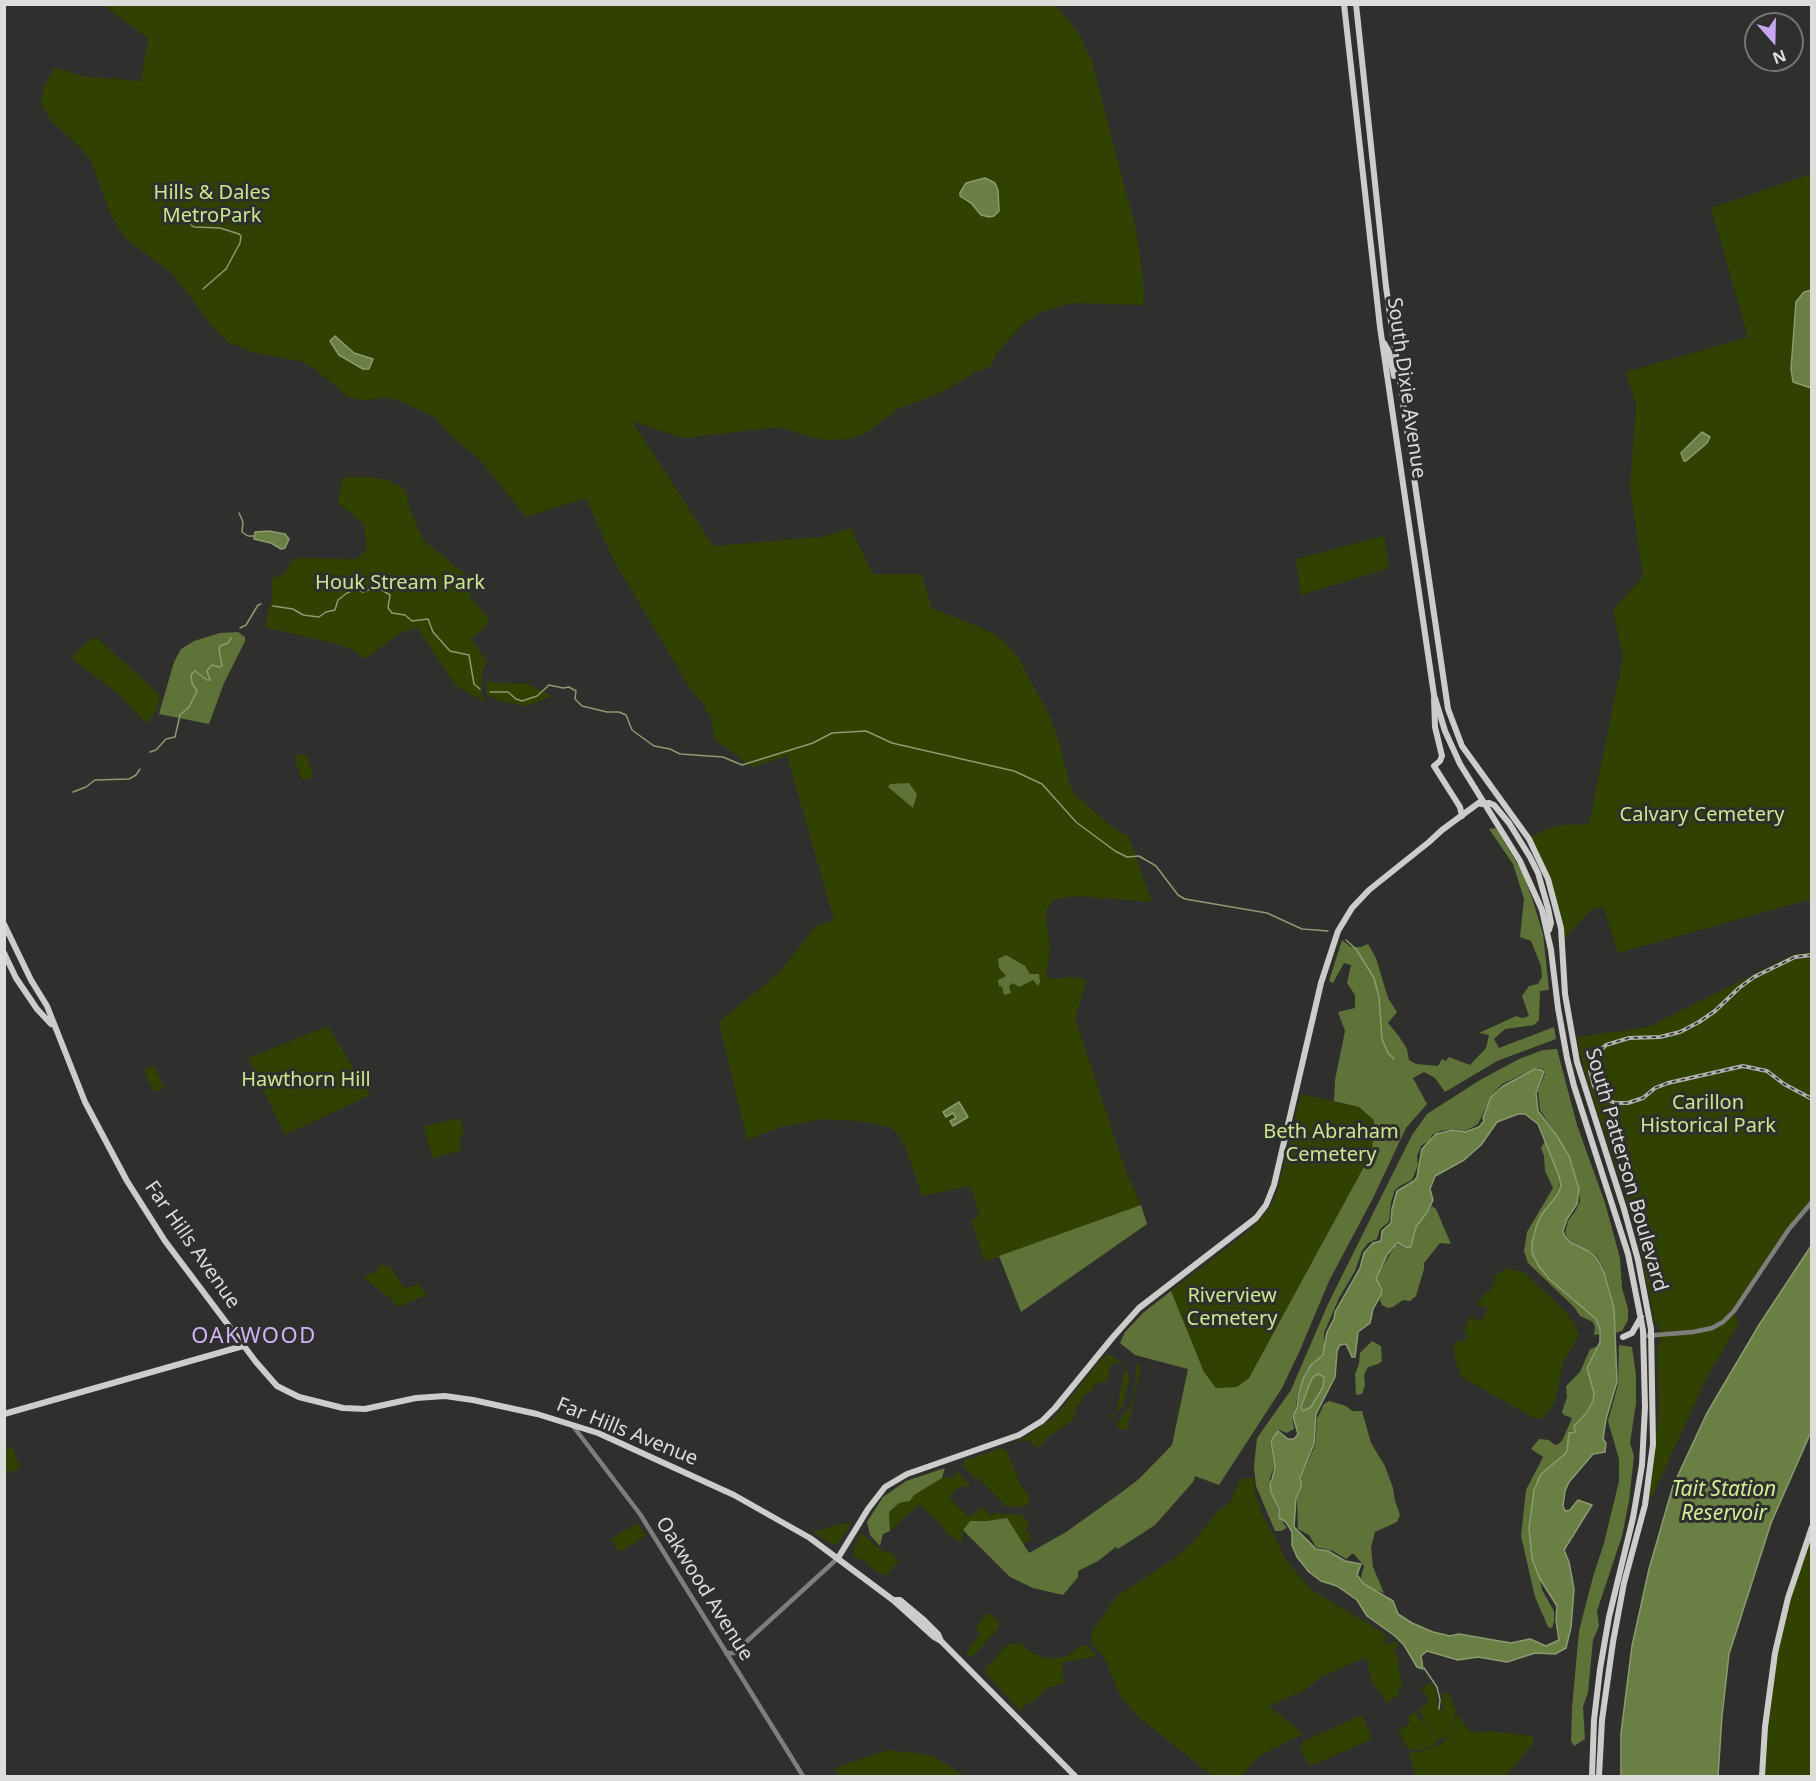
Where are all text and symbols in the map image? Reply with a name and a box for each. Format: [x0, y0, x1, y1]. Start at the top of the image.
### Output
north arrow [1744, 12, 1804, 72]
text: N [1770, 44, 1789, 70]
park label: Hills & Dales MetroPark [154, 181, 270, 228]
street label: South Dixie Avenue [1381, 296, 1431, 480]
park label: Houk Stream Park [315, 571, 485, 595]
park label: Calvary Cemetery [1620, 803, 1784, 827]
street label: South Patterson Boulevard [1580, 1046, 1672, 1294]
park label: Hawthorn Hill [241, 1068, 371, 1092]
park label: Carillon Historical Park [1640, 1091, 1776, 1138]
park label: Beth Abraham Cemetery [1263, 1120, 1399, 1167]
street label: Far Hills Avenue [139, 1177, 245, 1313]
park label: Riverview Cemetery [1187, 1284, 1277, 1331]
district label: OAKWOOD [191, 1324, 317, 1350]
street label: Far Hills Avenue [553, 1393, 701, 1471]
water label: Tait Station Reservoir [1672, 1477, 1776, 1527]
street label: Oakwood Avenue [650, 1513, 758, 1665]

